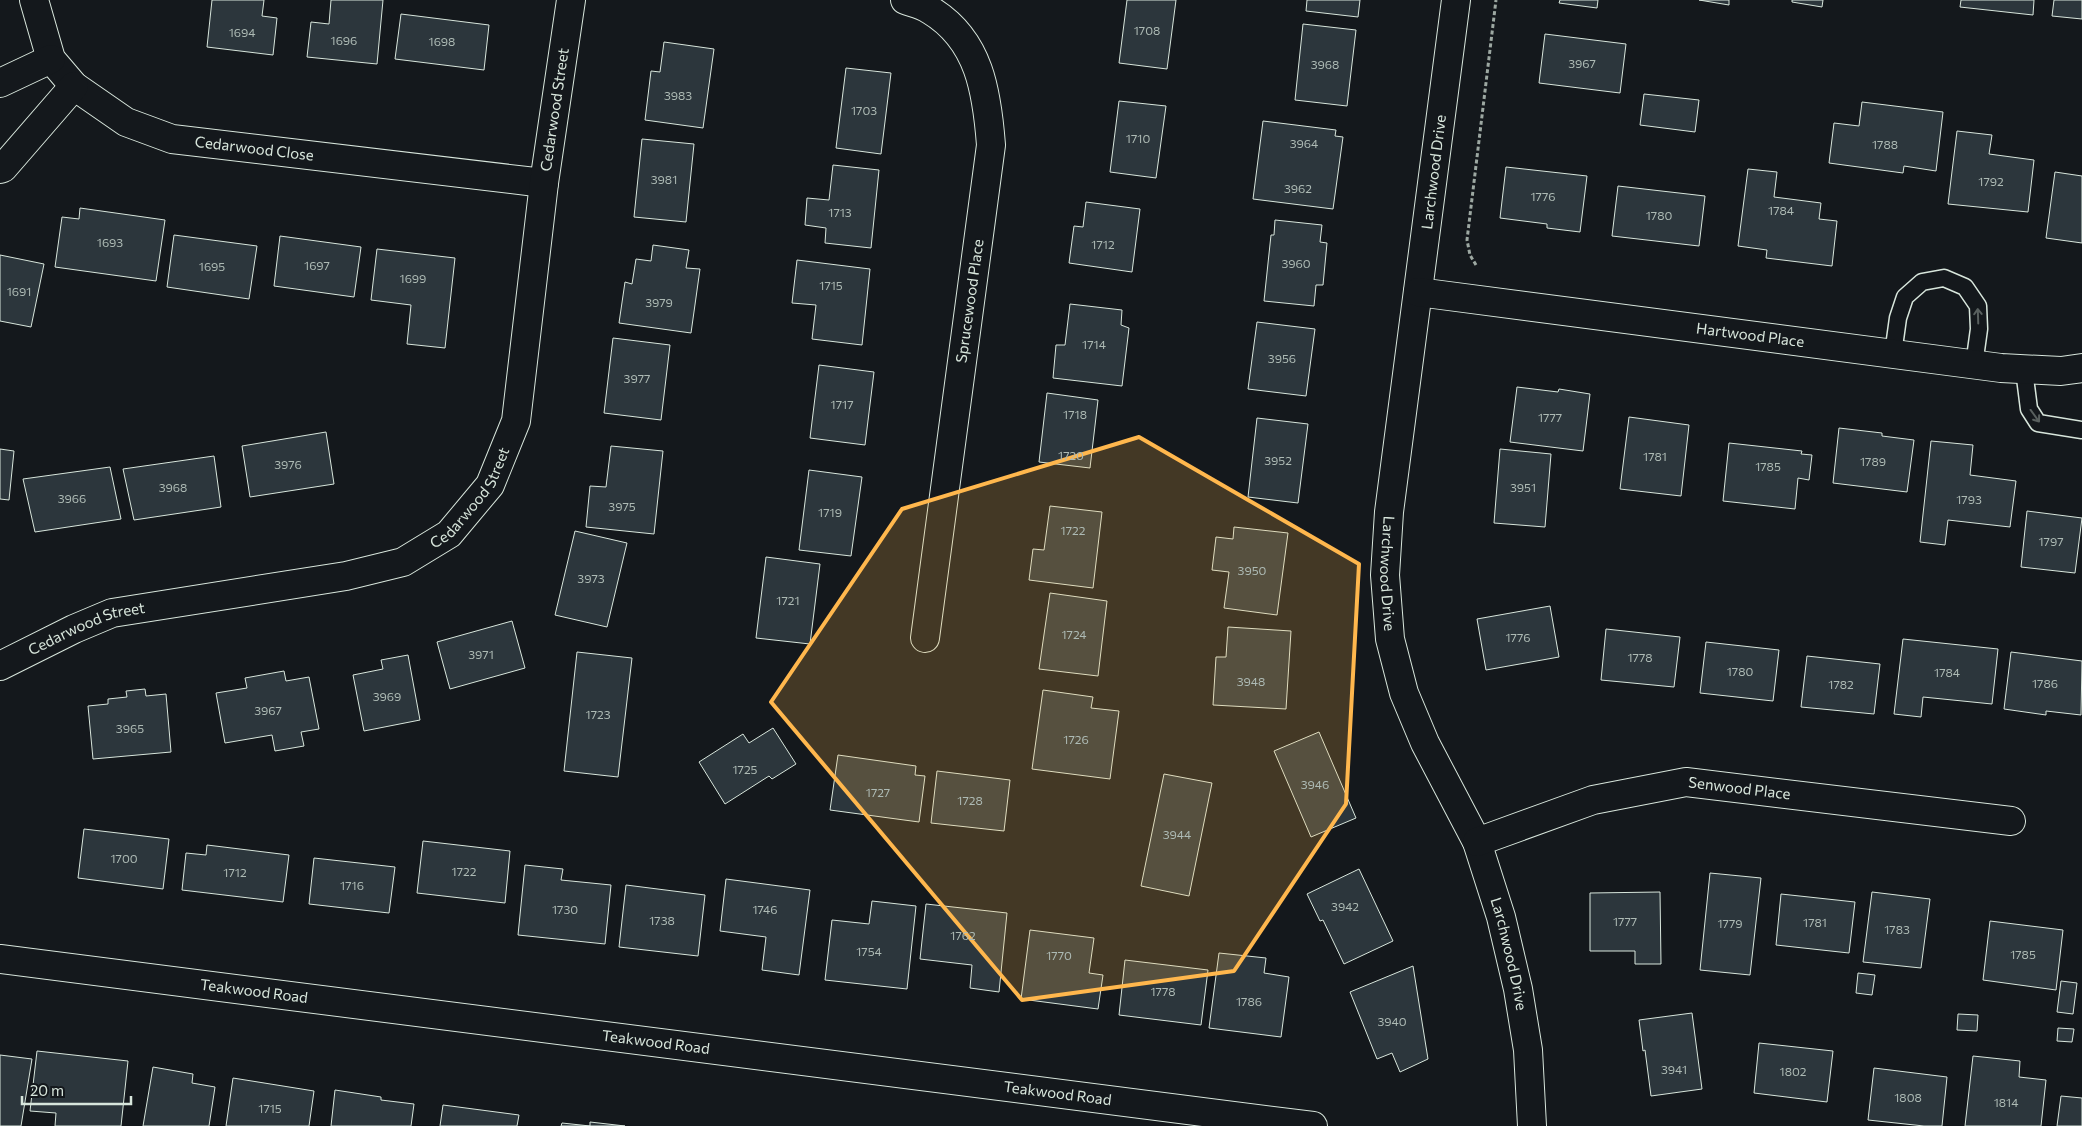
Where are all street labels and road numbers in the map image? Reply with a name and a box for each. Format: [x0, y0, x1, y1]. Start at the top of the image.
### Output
street label: Cedarwood Street [536, 47, 572, 173]
street label: Larchwood Drive [1417, 113, 1449, 230]
street label: Cedarwood Close [194, 132, 315, 164]
street label: Sprucewood Place [951, 238, 987, 364]
street label: Hartwood Place [1695, 318, 1806, 350]
street label: Cedarwood Street [426, 444, 512, 552]
street label: Larchwood Drive [1377, 515, 1399, 632]
street label: Cedarwood Street [25, 598, 146, 658]
street label: Senwood Place [1688, 772, 1792, 803]
street label: Larchwood Drive [1487, 895, 1531, 1012]
street label: Teakwood Road [199, 975, 309, 1006]
street label: Teakwood Road [601, 1026, 711, 1057]
street label: Teakwood Road [1003, 1077, 1113, 1108]

